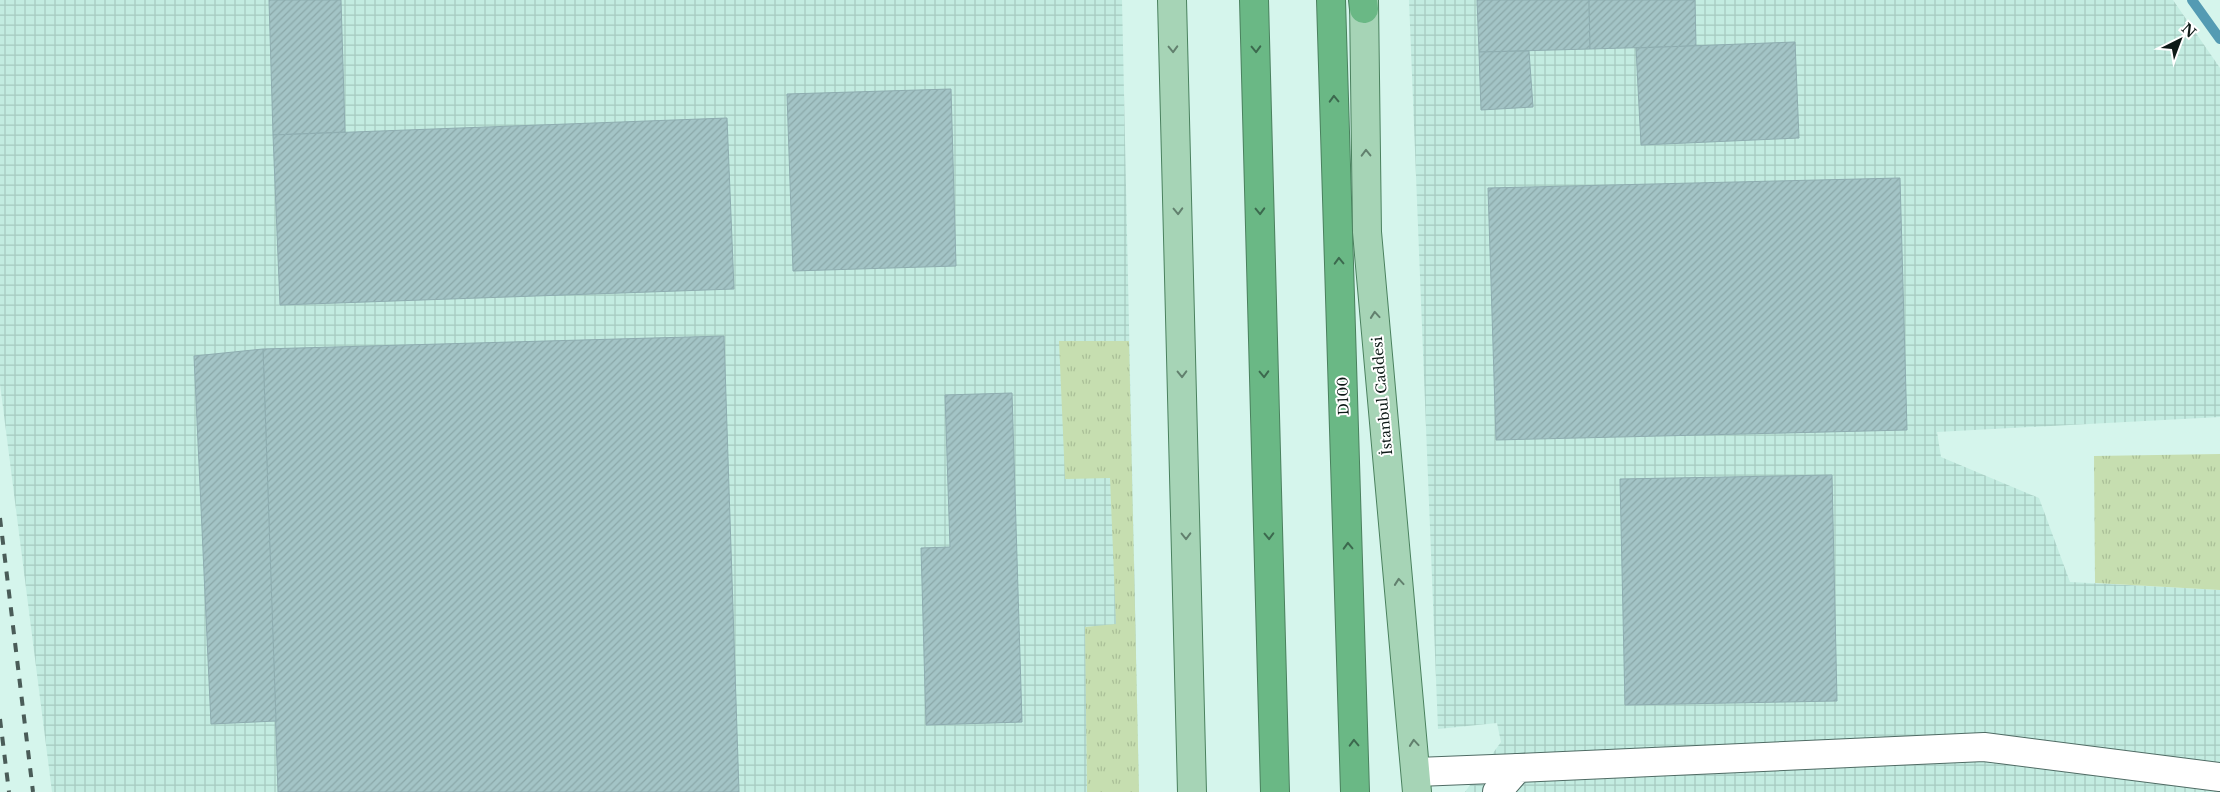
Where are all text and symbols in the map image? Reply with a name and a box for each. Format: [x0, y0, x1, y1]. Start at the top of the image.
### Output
north arrow [2155, 15, 2205, 65]
text: N [2178, 19, 2200, 41]
one-way arrow [1168, 45, 1179, 53]
one-way arrow [1250, 45, 1261, 53]
one-way arrow [1329, 94, 1340, 102]
one-way arrow [1361, 149, 1371, 156]
one-way arrow [1173, 208, 1183, 215]
one-way arrow [1255, 208, 1265, 215]
one-way arrow [1334, 257, 1345, 265]
one-way arrow [1369, 311, 1380, 319]
street label: İstanbul Caddesi [1368, 336, 1396, 456]
one-way arrow [1177, 370, 1187, 378]
one-way arrow [1259, 370, 1269, 378]
street label: D100 [1333, 376, 1353, 416]
one-way arrow [1181, 532, 1191, 540]
one-way arrow [1263, 532, 1274, 540]
one-way arrow [1343, 542, 1353, 550]
one-way arrow [1394, 577, 1405, 585]
one-way arrow [1349, 739, 1359, 747]
one-way arrow [1409, 739, 1420, 747]

